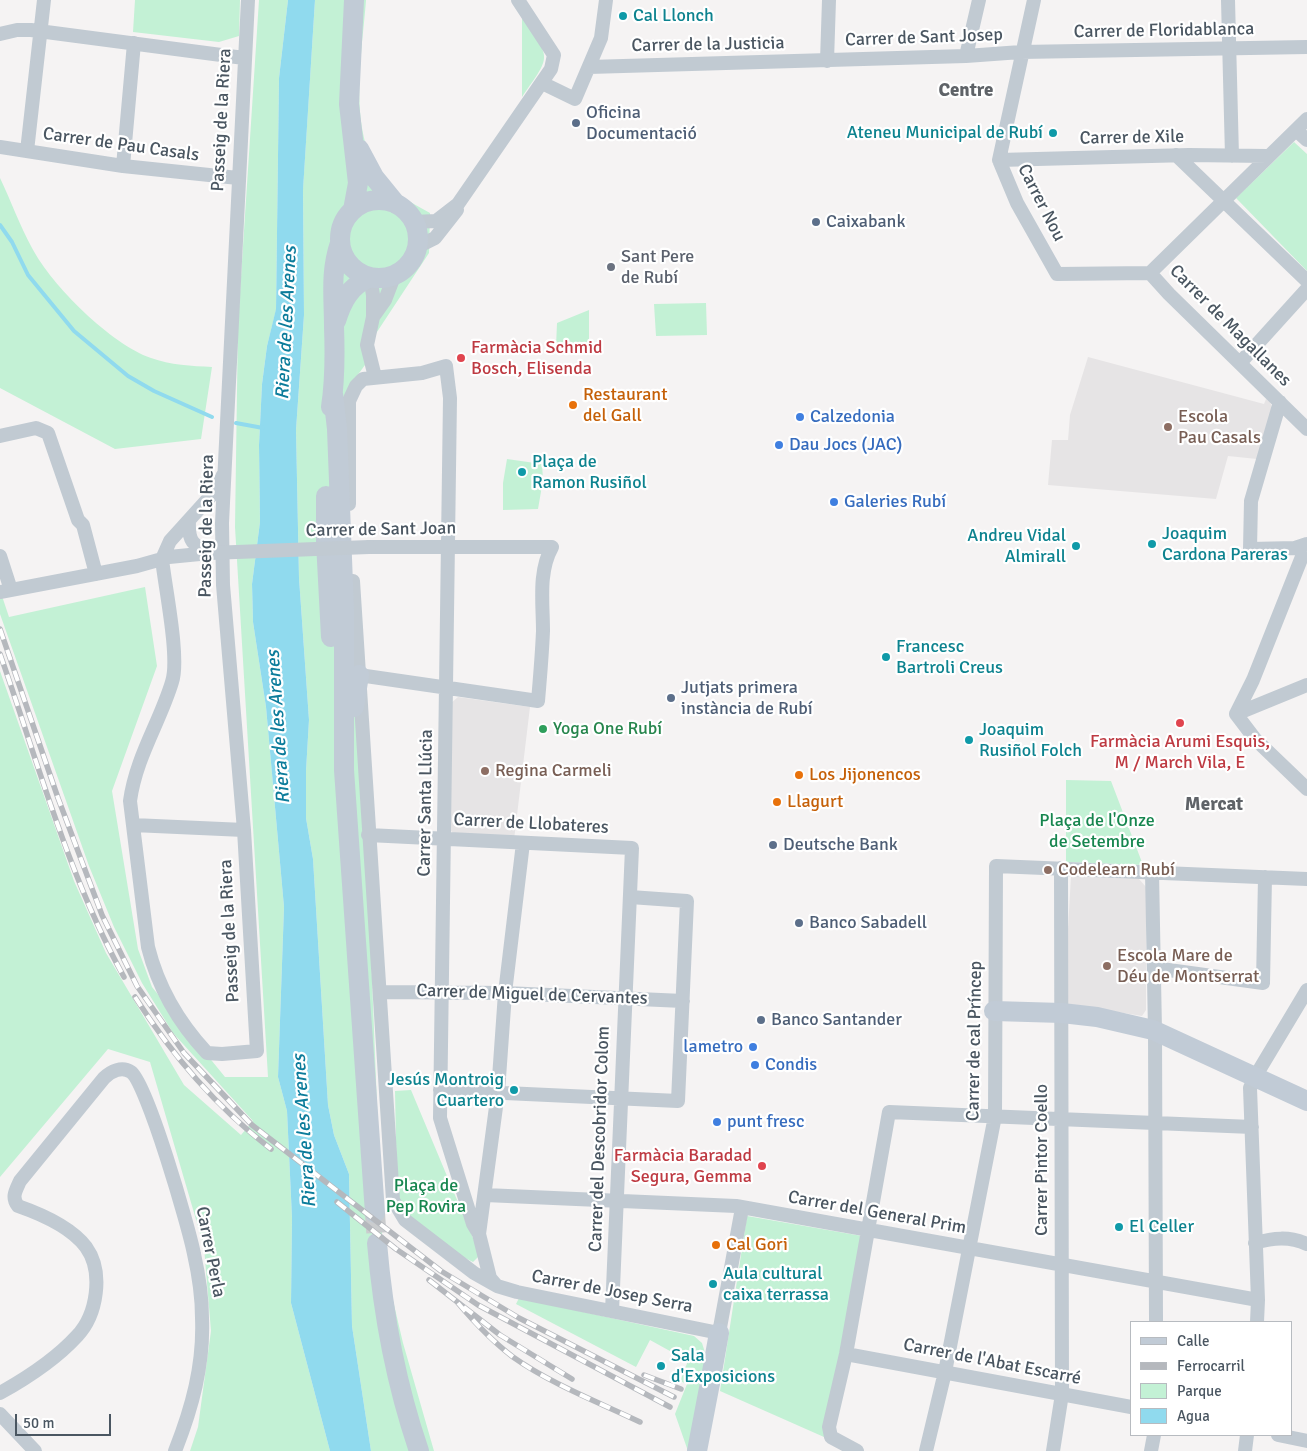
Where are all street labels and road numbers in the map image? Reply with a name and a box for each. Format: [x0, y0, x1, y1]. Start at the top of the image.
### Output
street label: Carrer de Floridablanca [1074, 19, 1254, 43]
street label: Carrer de Sant Josep [845, 24, 1003, 52]
street label: Carrer de la Justicia [631, 33, 785, 57]
street label: Passeig de la Riera [207, 48, 237, 192]
street label: Carrer de Pau Casals [41, 123, 201, 167]
street label: Carrer de Xile [1080, 126, 1184, 150]
street label: Carrer Nou [1012, 161, 1070, 245]
street label: Carrer de Magallanes [1165, 261, 1295, 391]
street label: Passeig de la Riera [195, 454, 219, 598]
street label: Carrer de Sant Joan [306, 518, 456, 542]
street label: Carrer Santa Llúcia [414, 729, 438, 877]
street label: Carrer de Llobateres [453, 809, 609, 839]
street label: Passeig de la Riera [215, 859, 245, 1003]
street label: Carrer de cal Príncep [963, 961, 987, 1121]
street label: Carrer de Miguel de Cervantes [416, 980, 648, 1010]
street label: Carrer del Descobridor Colom [585, 1026, 615, 1252]
street label: Carrer Pintor Coello [1031, 1084, 1053, 1236]
street label: Carrer del General Prim [786, 1187, 968, 1239]
street label: Carrer Perla [191, 1205, 229, 1299]
street label: Carrer de Josep Serra [529, 1266, 695, 1318]
street label: Carrer de l'Abat Escarré [901, 1334, 1083, 1390]

